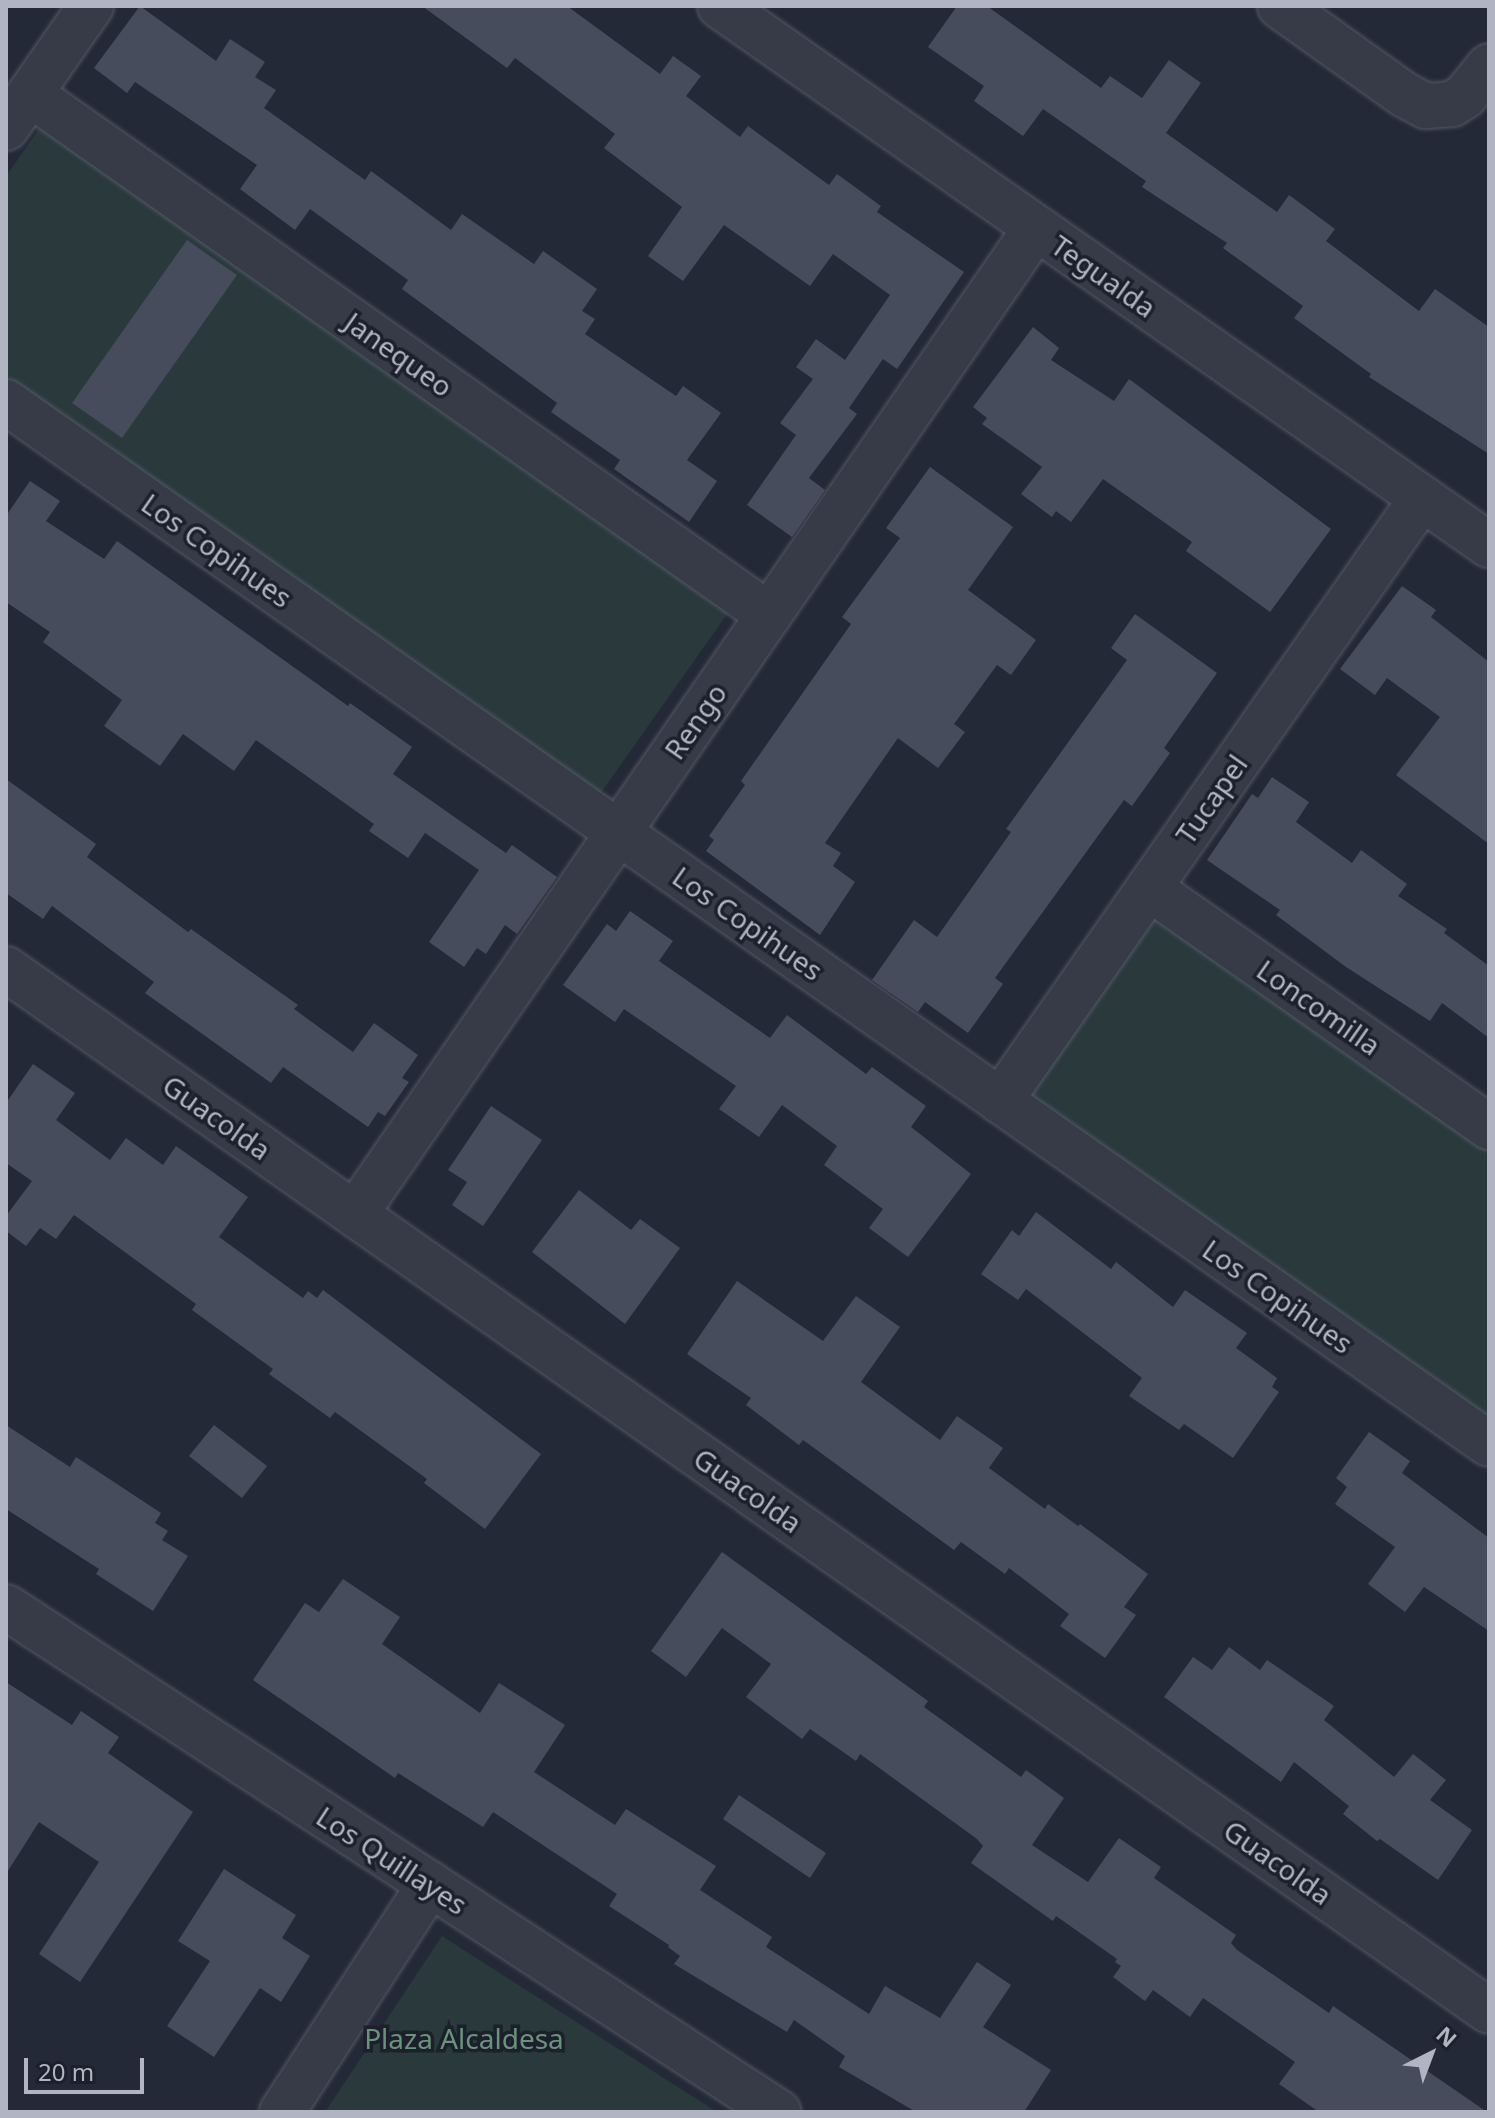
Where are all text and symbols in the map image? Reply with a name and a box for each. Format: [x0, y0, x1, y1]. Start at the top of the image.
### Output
street label: Tegualda [1045, 228, 1163, 324]
street label: Janequeo [339, 305, 459, 403]
street label: Los Copihues [136, 486, 298, 614]
street label: Rengo [657, 677, 733, 765]
street label: Tucapel [1168, 748, 1254, 850]
street label: Los Copihues [667, 859, 829, 987]
street label: Loncomilla [1251, 952, 1387, 1062]
street label: Guacolda [157, 1068, 277, 1166]
street label: Los Copihues [1197, 1232, 1359, 1360]
street label: Guacolda [688, 1441, 808, 1539]
street label: Los Quillayes [311, 1799, 473, 1921]
street label: Guacolda [1218, 1813, 1338, 1911]
north arrow [1391, 2014, 1471, 2094]
text: N [1430, 2019, 1464, 2053]
park label: Plaza Alcaldesa [364, 2021, 564, 2055]
scale bar [28, 2042, 148, 2092]
text: 20 m [38, 2055, 94, 2088]

